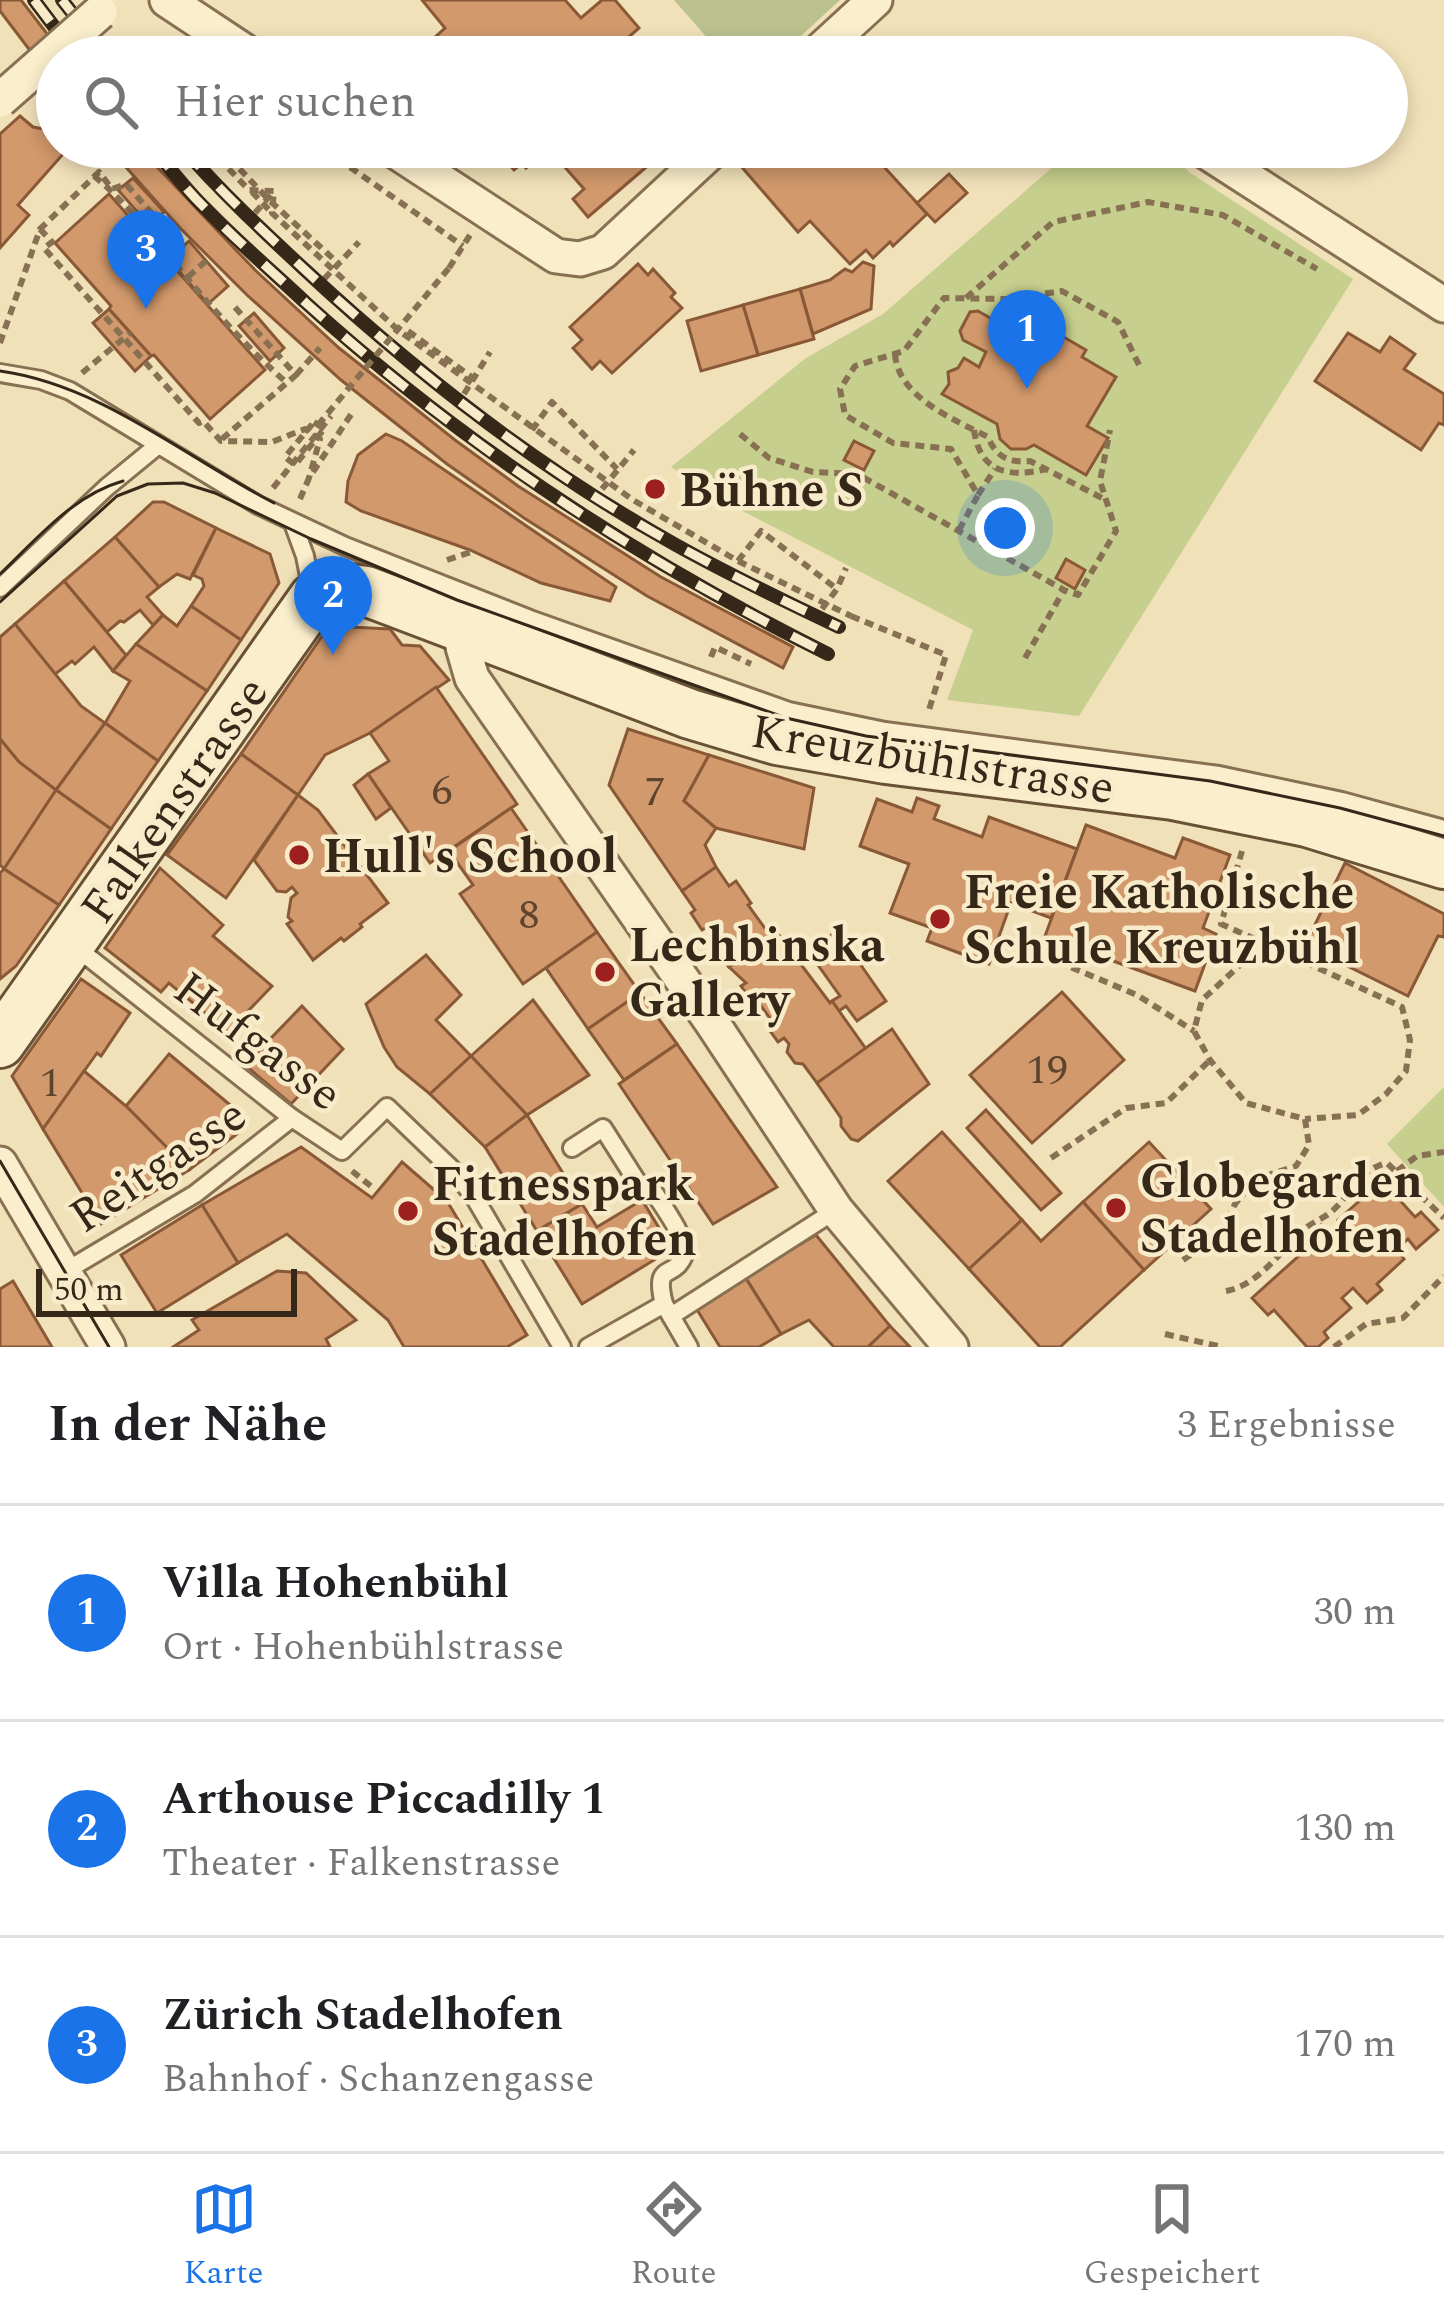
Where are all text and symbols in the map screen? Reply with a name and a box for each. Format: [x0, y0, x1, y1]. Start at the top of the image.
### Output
search box [36, 36, 1408, 168]
text: Hier suchen [174, 68, 416, 137]
icon: search [78, 69, 144, 135]
pin: 3 [107, 210, 185, 309]
pin: 1 [988, 290, 1066, 389]
place label: Bühne S [679, 455, 864, 528]
marker: Bühne S [642, 476, 668, 502]
your location [975, 498, 1035, 558]
pin: 2 [294, 556, 372, 655]
street label: Falkenstrasse [63, 662, 287, 939]
street label: Kreuzbühlstrasse [746, 696, 1120, 825]
house number: 6 [431, 760, 453, 823]
house number: 7 [644, 761, 666, 824]
place label: Hull's School [323, 821, 617, 894]
marker: Hull's School [286, 842, 312, 868]
place label: Freie Katholische Schule Kreuzbühl [964, 857, 1360, 985]
house number: 8 [518, 884, 540, 947]
marker: Freie Katholische Schule Kreuzbühl [927, 906, 953, 932]
place label: Lechbinska Gallery [629, 910, 885, 1038]
street label: Hufgasse [157, 954, 358, 1130]
marker: Lechbinska Gallery [592, 959, 618, 985]
house number: 19 [1026, 1039, 1068, 1102]
house number: 1 [39, 1052, 61, 1115]
street label: Reitgasse [55, 1080, 262, 1252]
place label: Globegarden Stadelhofen [1140, 1146, 1423, 1274]
place label: Fitnesspark Stadelhofen [432, 1149, 697, 1277]
marker: Globegarden Stadelhofen [1103, 1195, 1129, 1221]
marker: Fitnesspark Stadelhofen [395, 1198, 421, 1224]
scale bar [36, 1263, 297, 1316]
text: 50 m [54, 1265, 124, 1315]
text: In der Nähe [48, 1386, 327, 1464]
text: 3 Ergebnisse [1177, 1396, 1396, 1455]
text: Villa Hohenbühl [162, 1549, 509, 1618]
text: 1 [76, 1583, 98, 1642]
text: 30 m [1314, 1583, 1396, 1642]
text: Ort · Hohenbühlstrasse [162, 1618, 564, 1677]
text: Arthouse Piccadilly 1 [162, 1765, 606, 1834]
text: 2 [76, 1799, 98, 1858]
text: 130 m [1294, 1799, 1396, 1858]
text: Theater · Falkenstrasse [162, 1834, 560, 1893]
text: Zürich Stadelhofen [162, 1981, 563, 2050]
text: 3 [76, 2015, 98, 2074]
text: 170 m [1294, 2015, 1396, 2074]
text: Bahnhof · Schanzengasse [162, 2050, 594, 2109]
tab: Karte [184, 2176, 264, 2298]
tab: Route [631, 2176, 717, 2298]
tab: Gespeichert [1084, 2176, 1260, 2298]

